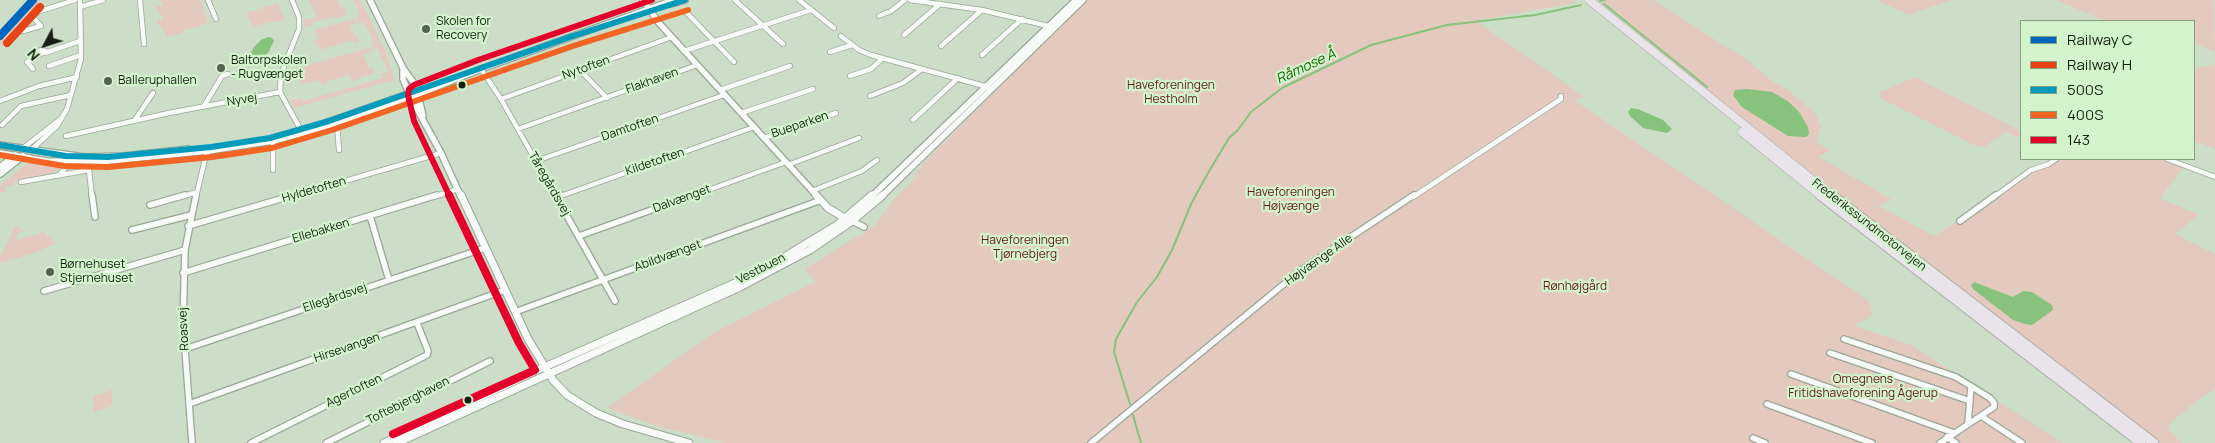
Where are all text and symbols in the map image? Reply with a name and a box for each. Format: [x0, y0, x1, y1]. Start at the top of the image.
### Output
place label: Skolen for Recovery [436, 15, 491, 43]
north arrow [20, 20, 70, 70]
legend [2020, 20, 2195, 160]
marker: Skolen for Recovery [420, 23, 432, 35]
text: Railway C [2067, 29, 2132, 50]
text: N [23, 45, 44, 65]
water label: Råmose Å [1274, 46, 1338, 88]
street label: Nytoften [560, 53, 612, 83]
place label: Baltorpskolen - Rugvænget [231, 54, 307, 82]
text: Railway H [2067, 54, 2132, 75]
marker: Baltorpskolen - Rugvænget [215, 62, 227, 74]
street label: Flakhaven [624, 65, 680, 97]
place label: Balleruphallen [118, 74, 197, 88]
marker: Balleruphallen [102, 75, 114, 87]
park label: Haveforeningen Hestholm [1127, 79, 1215, 107]
text: 500S [2067, 79, 2103, 100]
unlabelled marker [457, 80, 467, 90]
street label: Nyvej [226, 91, 258, 109]
text: 400S [2067, 104, 2103, 125]
street label: Bueparken [770, 109, 830, 141]
street label: Damtoften [600, 112, 660, 144]
text: 143 [2067, 129, 2090, 150]
street label: Kildetoften [624, 145, 686, 179]
street label: Tåregårdsvej [525, 150, 573, 218]
street label: Hyldetoften [280, 174, 348, 206]
street label: Frederikssundmotorvejen [1809, 176, 1929, 274]
street label: Dalvænget [651, 182, 713, 216]
park label: Haveforeningen Højvænge [1247, 186, 1335, 214]
street label: Ellebakken [291, 215, 351, 247]
street label: Højvænge Alle [1282, 231, 1356, 289]
park label: Haveforeningen Tjørnebjerg [981, 234, 1069, 262]
street label: Abildvænget [632, 237, 704, 275]
street label: Vestbuen [734, 251, 788, 287]
place label: Børnehuset Stjernehuset [60, 258, 133, 286]
marker: Børnehuset Stjernehuset [44, 266, 56, 278]
street label: Ellegårdsvej [301, 280, 369, 316]
park label: Rønhøjgård [1543, 280, 1607, 294]
street label: Roasvej [176, 307, 192, 351]
street label: Hirsevangen [312, 330, 382, 366]
street label: Agertoften [324, 371, 384, 411]
park label: Omegnens Fritidshaveforening Ågerup [1788, 373, 1938, 401]
street label: Toftebjerghaven [364, 374, 452, 428]
unlabelled marker [463, 395, 473, 405]

